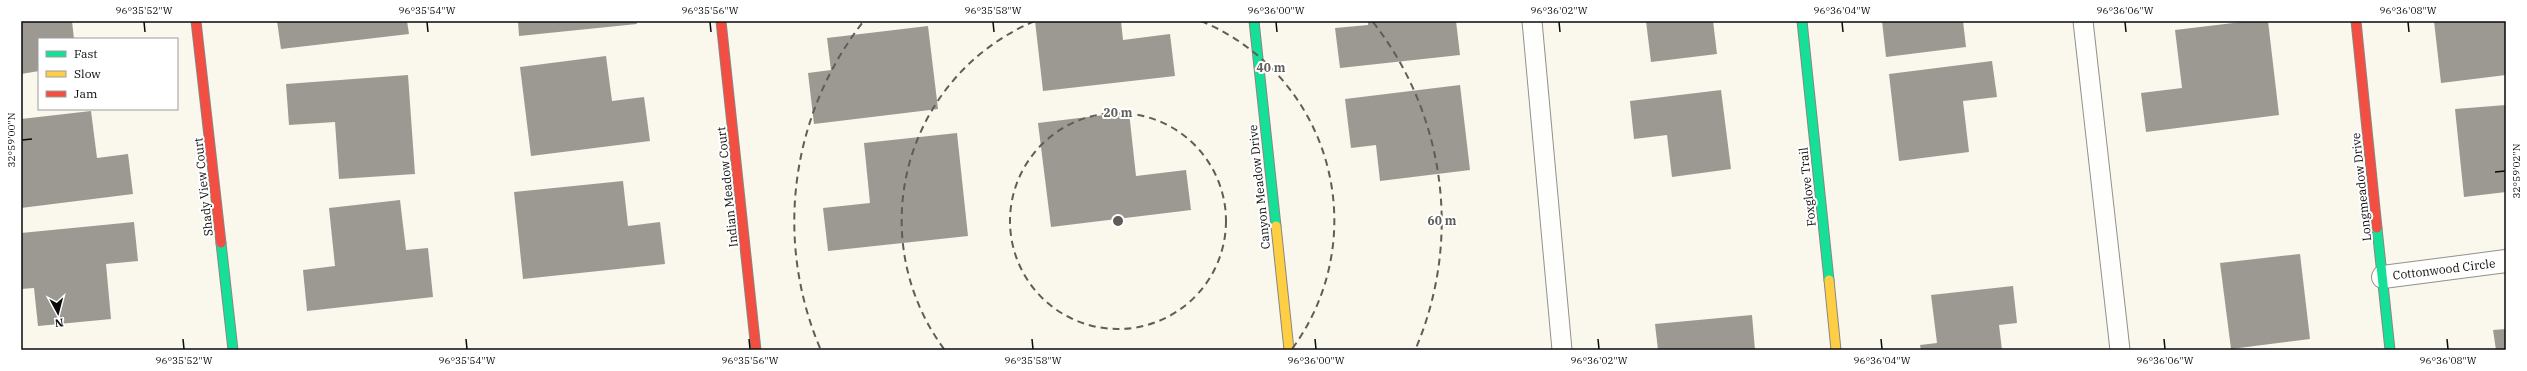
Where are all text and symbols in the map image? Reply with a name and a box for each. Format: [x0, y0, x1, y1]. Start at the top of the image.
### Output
text: 96°35'52"W [115, 4, 173, 17]
text: 96°35'54"W [398, 4, 456, 17]
text: 96°35'56"W [681, 4, 739, 17]
text: 96°35'58"W [964, 4, 1022, 17]
text: 96°36'00"W [1247, 4, 1305, 17]
text: 96°36'02"W [1530, 4, 1588, 17]
text: 96°36'04"W [1813, 4, 1871, 17]
text: 96°36'06"W [2096, 4, 2154, 17]
text: 96°36'08"W [2379, 4, 2437, 17]
legend [38, 38, 178, 110]
text: Fast [74, 46, 98, 61]
text: 40 m [1257, 60, 1286, 75]
text: Slow [74, 66, 101, 81]
text: Jam [74, 86, 98, 101]
text: 20 m [1104, 105, 1133, 120]
text: 32°59'00"N [5, 112, 18, 168]
street label: Canyon Meadow Drive [1245, 124, 1273, 250]
street label: Indian Meadow Court [713, 126, 741, 248]
street label: Longmeadow Drive [2348, 132, 2374, 242]
street label: Shady View Court [190, 137, 216, 237]
text: 32°59'02"N [2510, 143, 2523, 199]
street label: Foxglove Trail [1795, 146, 1819, 227]
text: 60 m [1428, 213, 1457, 228]
centre of rings [1111, 214, 1125, 228]
street label: Cottonwood Circle [2392, 255, 2496, 283]
north arrow [38, 293, 78, 333]
text: N [54, 315, 64, 330]
text: 96°35'52"W [155, 354, 213, 367]
text: 96°35'54"W [438, 354, 496, 367]
text: 96°35'56"W [721, 354, 779, 367]
text: 96°35'58"W [1004, 354, 1062, 367]
text: 96°36'00"W [1287, 354, 1345, 367]
text: 96°36'02"W [1570, 354, 1628, 367]
text: 96°36'04"W [1853, 354, 1911, 367]
text: 96°36'06"W [2136, 354, 2194, 367]
text: 96°36'08"W [2419, 354, 2477, 367]

